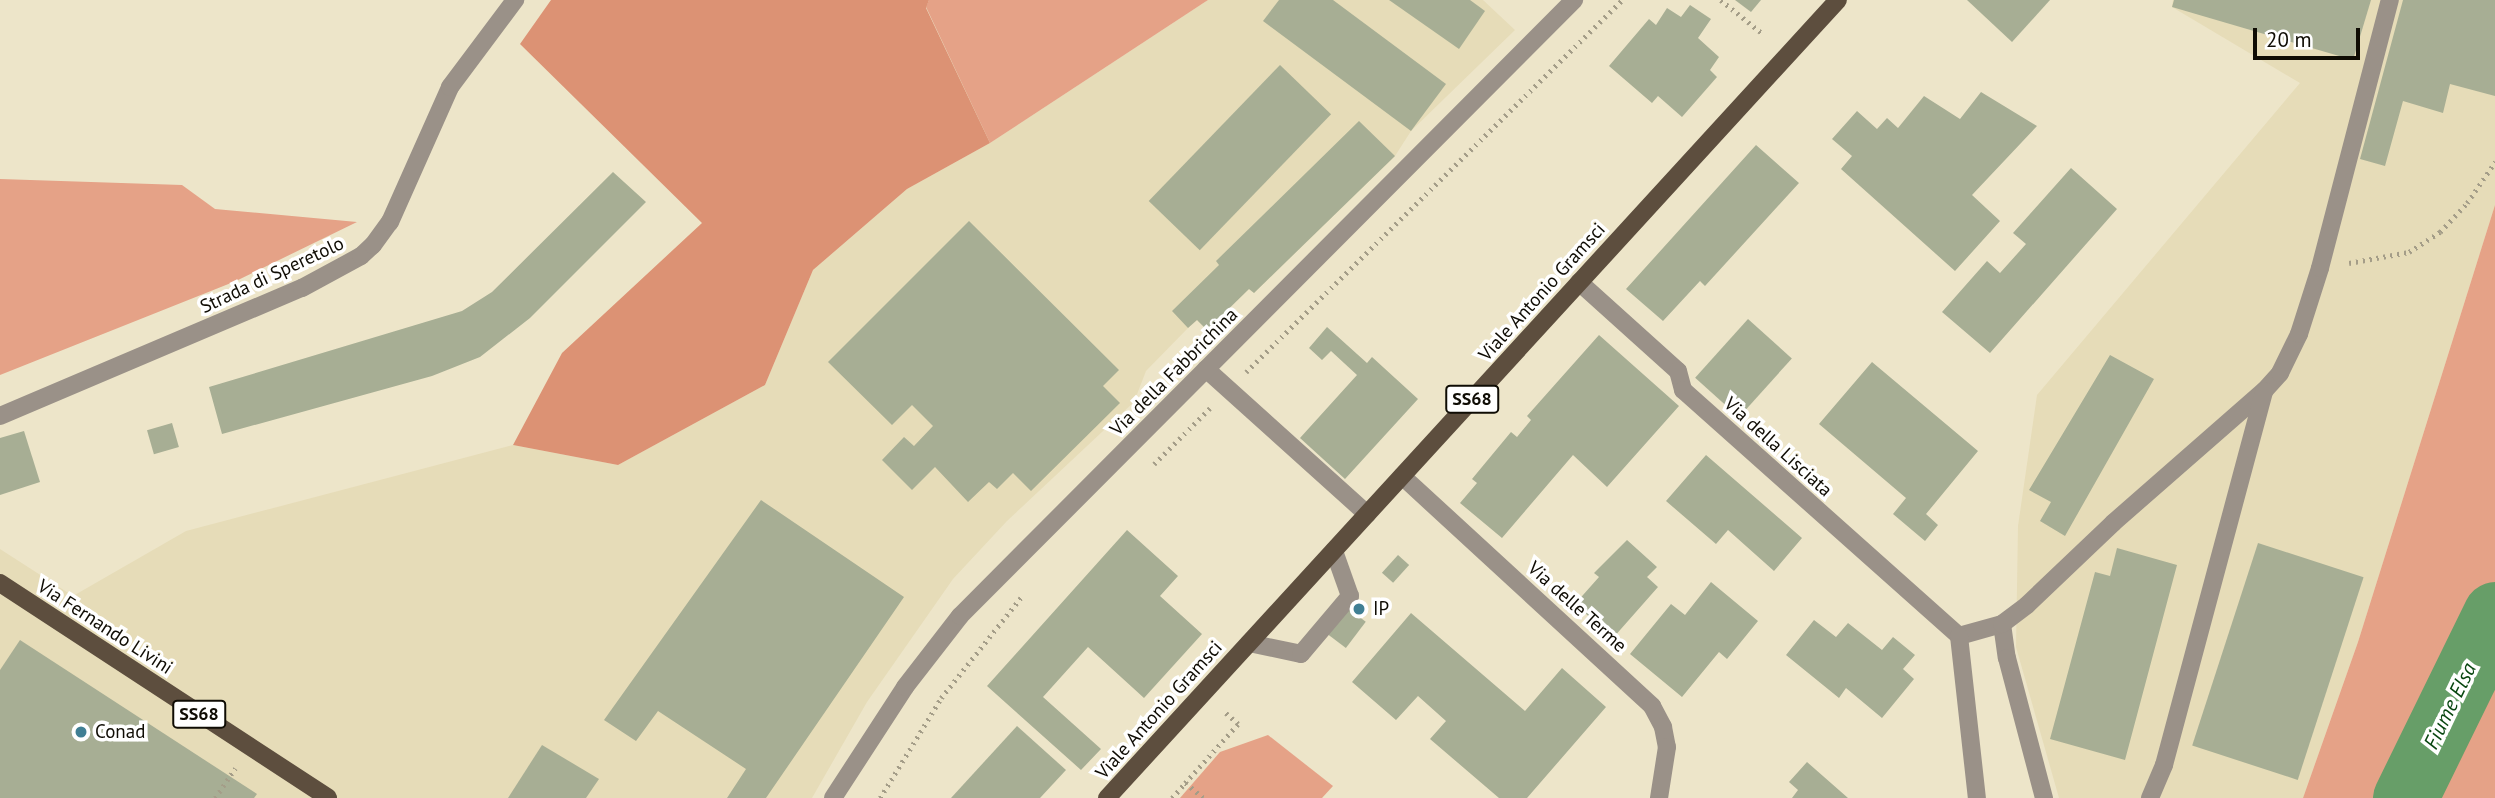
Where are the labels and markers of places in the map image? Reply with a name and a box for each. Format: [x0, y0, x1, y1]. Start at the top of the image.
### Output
place label: IP [1373, 598, 1389, 620]
marker: IP [1351, 601, 1367, 617]
place label: Conad [95, 721, 145, 743]
marker: Conad [73, 724, 89, 740]

